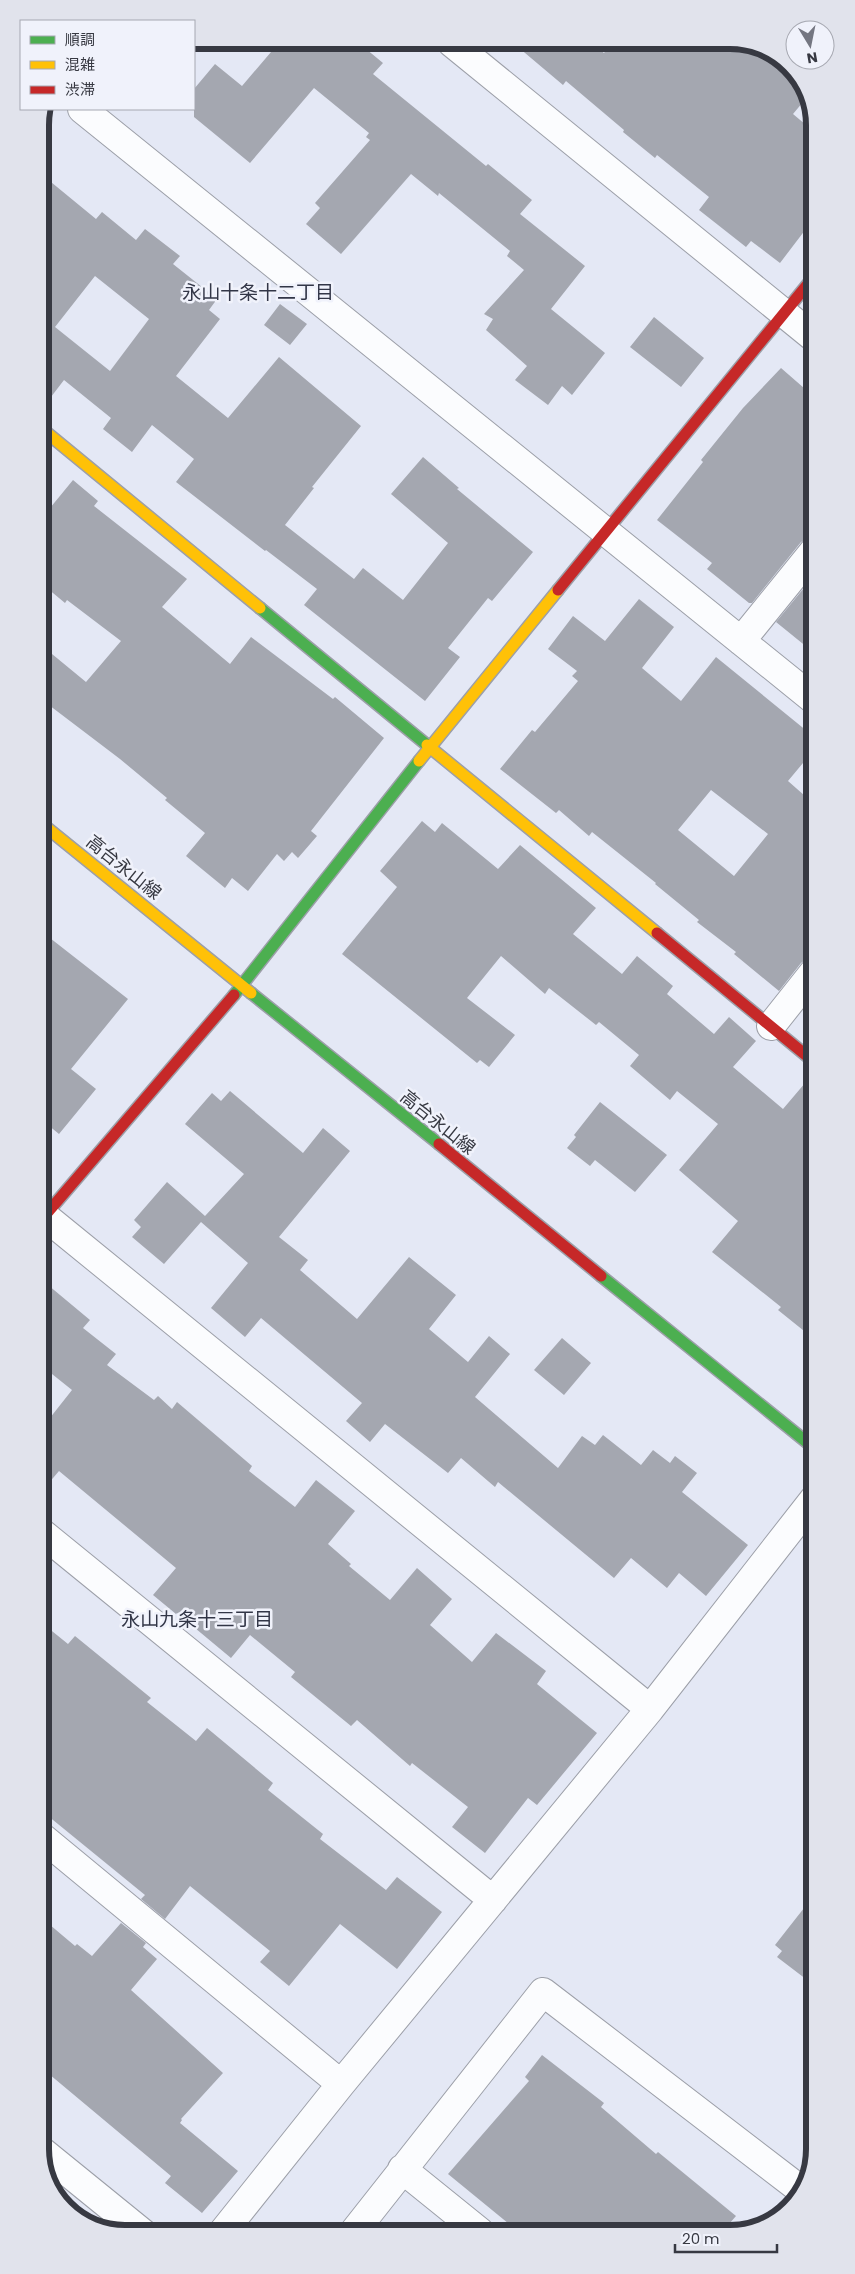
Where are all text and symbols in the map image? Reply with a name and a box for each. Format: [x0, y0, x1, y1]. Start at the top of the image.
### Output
legend [20, 20, 195, 110]
north arrow [785, 20, 835, 70]
text: 順調 [65, 29, 95, 50]
text: N [805, 47, 819, 69]
text: 混雑 [65, 54, 95, 75]
text: 渋滞 [65, 79, 95, 100]
district label: 永山十条十二丁目 [182, 279, 334, 306]
street label: 高台永山線 [81, 829, 167, 905]
street label: 高台永山線 [395, 1084, 481, 1160]
district label: 永山九条十三丁目 [121, 1606, 273, 1633]
scale bar [675, 2222, 778, 2254]
text: 20 m [682, 2228, 720, 2249]

